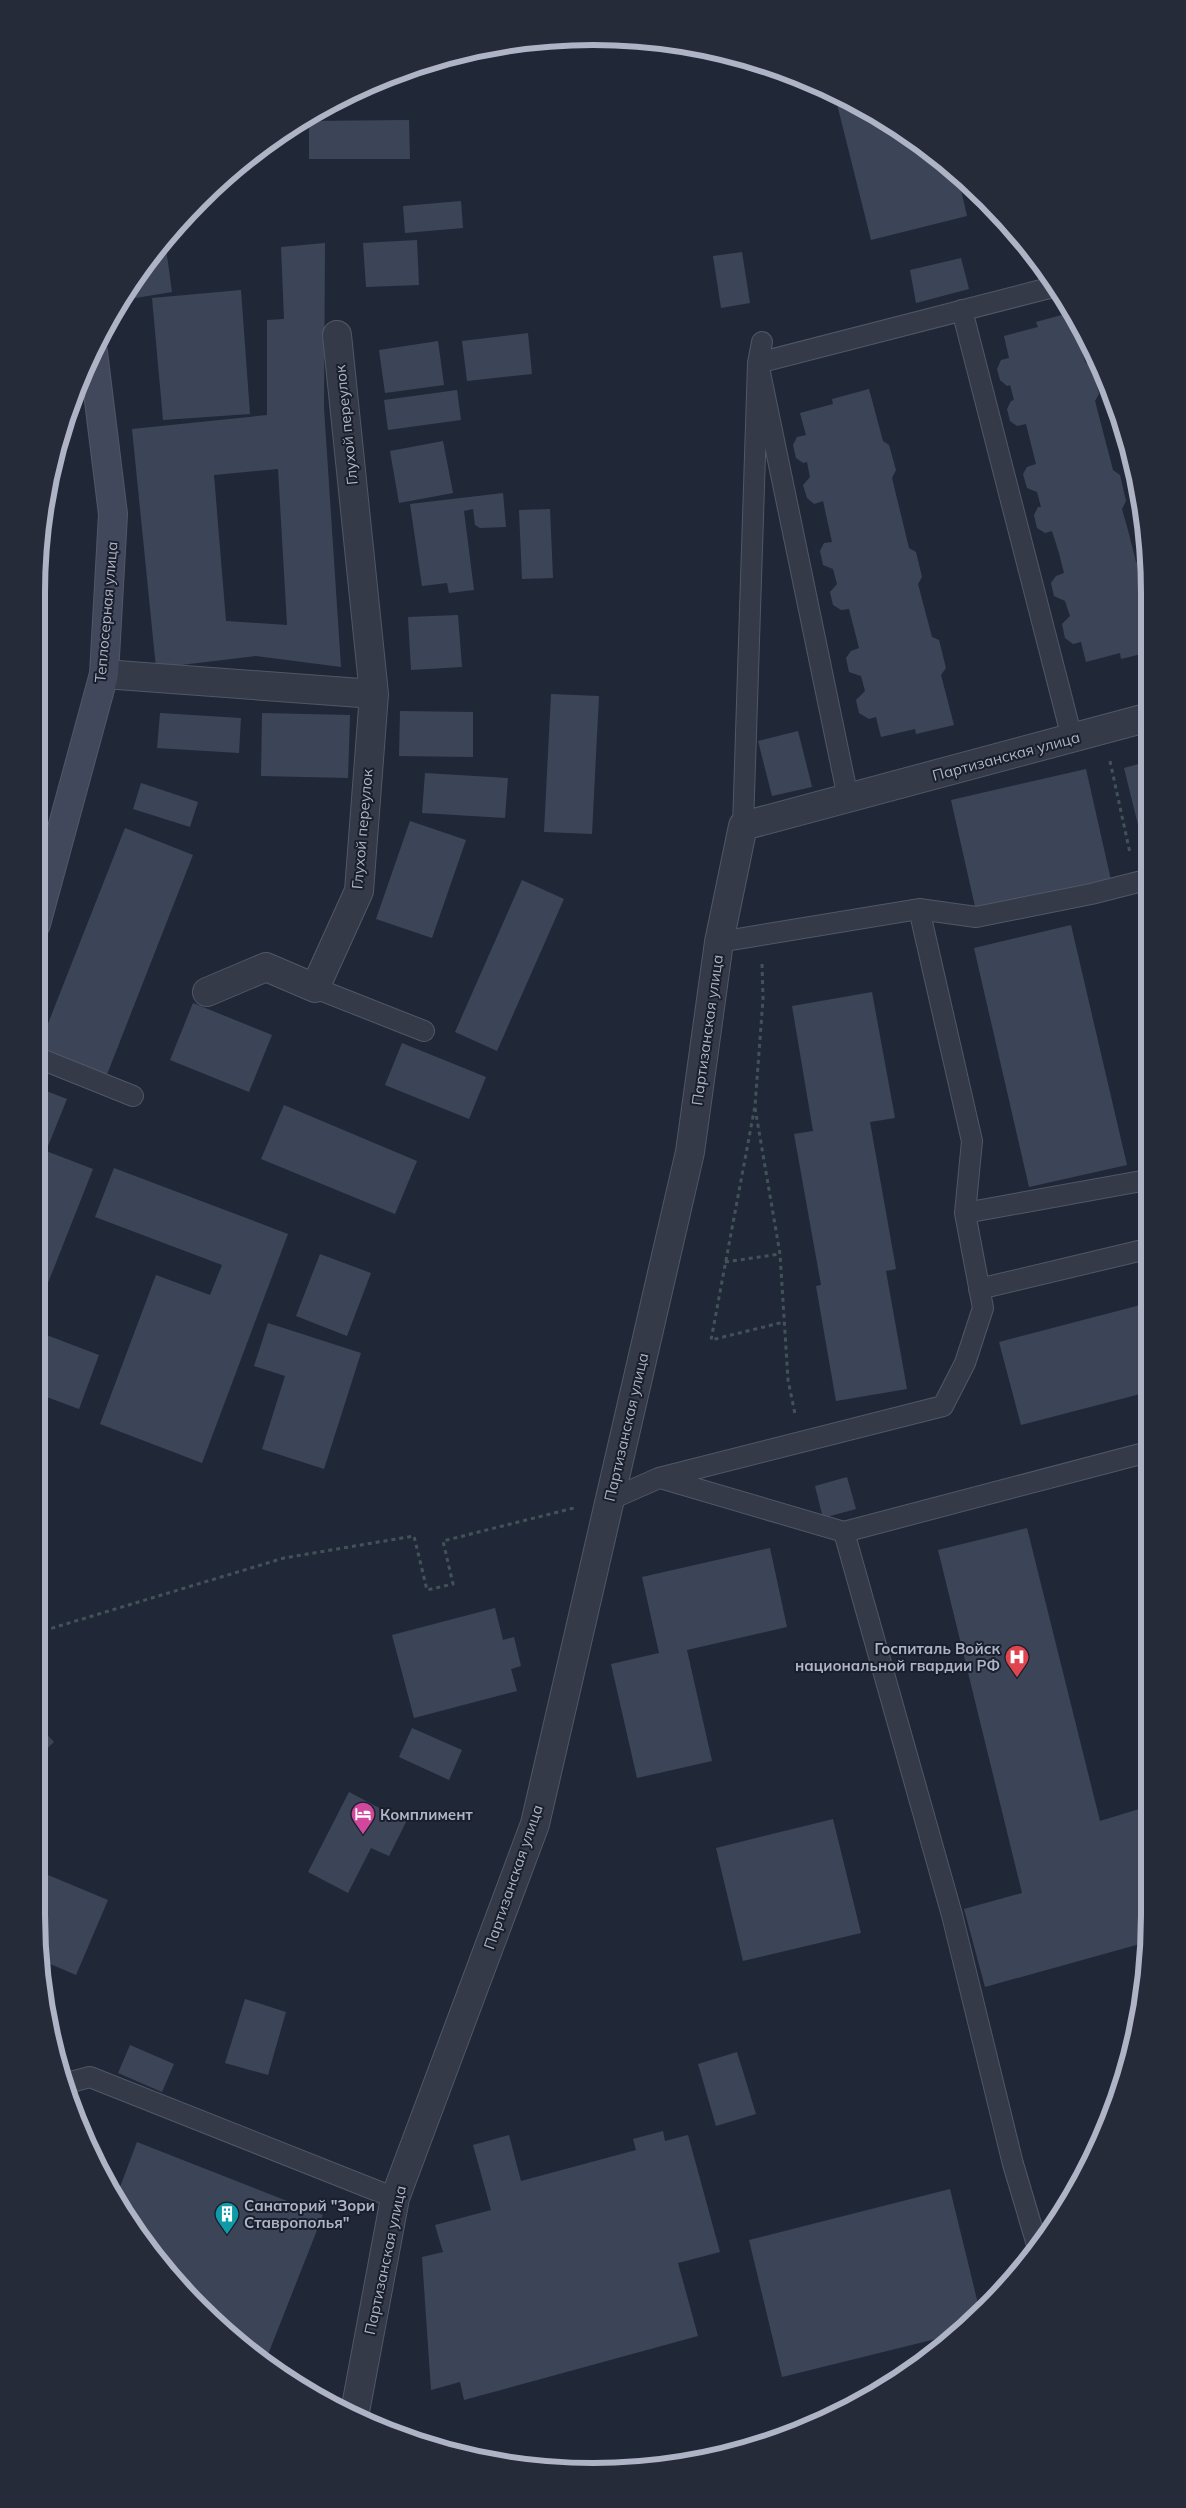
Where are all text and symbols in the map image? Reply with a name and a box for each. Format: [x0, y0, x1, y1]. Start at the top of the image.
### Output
street label: Глухой переулок [330, 363, 362, 486]
street label: Теплосерная улица [90, 541, 122, 683]
street label: Партизанская улица [930, 727, 1082, 785]
street label: Глухой переулок [347, 767, 377, 890]
street label: Партизанская улица [687, 953, 727, 1107]
street label: Партизанская улица [600, 1351, 652, 1503]
place label: Госпиталь Войск национальной гвардии РФ [795, 1639, 1000, 1675]
hospital icon: Госпиталь Войск национальной гвардии РФ [1004, 1644, 1030, 1678]
hotel icon: Комплимент [350, 1801, 376, 1835]
street label: Партизанская улица [479, 1802, 547, 1952]
place label: Комплимент [380, 1805, 474, 1824]
street label: Партизанская улица [360, 2184, 410, 2336]
place label: Санаторий "Зори Ставрополья" [244, 2196, 375, 2232]
building icon: Санаторий "Зори Ставрополья" [214, 2201, 240, 2235]

